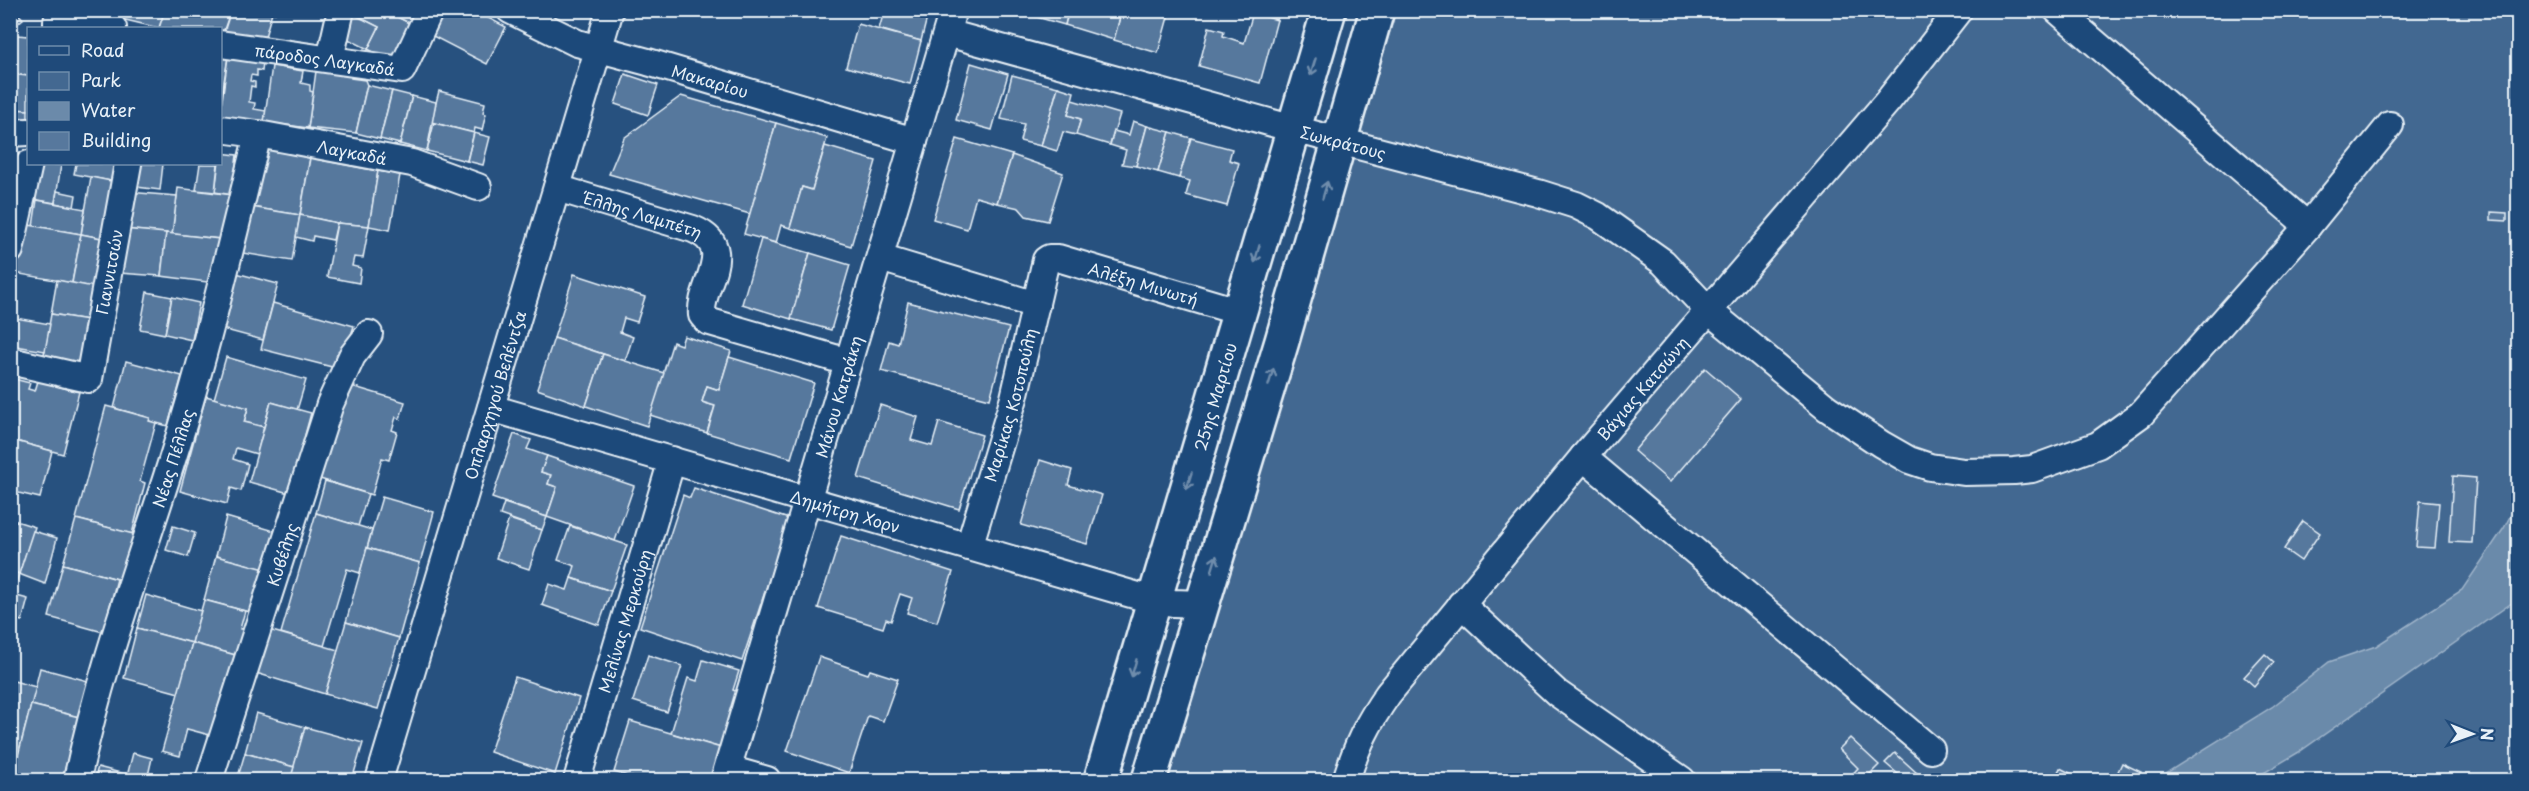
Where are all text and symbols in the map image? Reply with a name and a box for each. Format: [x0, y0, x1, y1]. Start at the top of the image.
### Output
legend [27, 27, 222, 165]
text: Road [81, 36, 125, 63]
street label: πάροδος Λαγκαδά [253, 37, 397, 81]
one-way arrow [1307, 57, 1318, 76]
street label: Μακαρίου [669, 58, 751, 103]
text: Park [81, 66, 121, 93]
text: Water [81, 96, 136, 123]
street label: Σωκράτους [1298, 119, 1389, 165]
text: Building [81, 126, 151, 153]
street label: Λαγκαδά [315, 133, 389, 170]
one-way arrow [1320, 181, 1331, 200]
street label: Έλλης Λαμπέτη [579, 184, 707, 244]
street label: Γιαννιτσών [89, 227, 128, 316]
one-way arrow [1251, 244, 1262, 263]
street label: Αλέξη Μινωτή [1086, 256, 1201, 311]
street label: Οπλαρχηγού Βελέντζα [458, 307, 531, 482]
street label: Μαρίκας Κοτοπούλη [977, 326, 1042, 485]
street label: Βάγιας Κατσώνη [1591, 331, 1693, 445]
street label: Μάνου Κατράκη [808, 333, 868, 461]
street label: 25ης Μαρτίου [1187, 339, 1242, 453]
one-way arrow [1266, 368, 1277, 387]
street label: Νέας Πέλλας [146, 406, 199, 511]
one-way arrow [1183, 471, 1194, 490]
street label: Δημήτρη Χορν [788, 484, 903, 538]
street label: Κυβέλης [260, 520, 303, 589]
street label: Μελίνας Μερκούρη [592, 546, 657, 696]
one-way arrow [1209, 554, 1220, 573]
one-way arrow [1128, 658, 1139, 677]
north arrow [2442, 704, 2502, 764]
text: N [2476, 728, 2500, 741]

